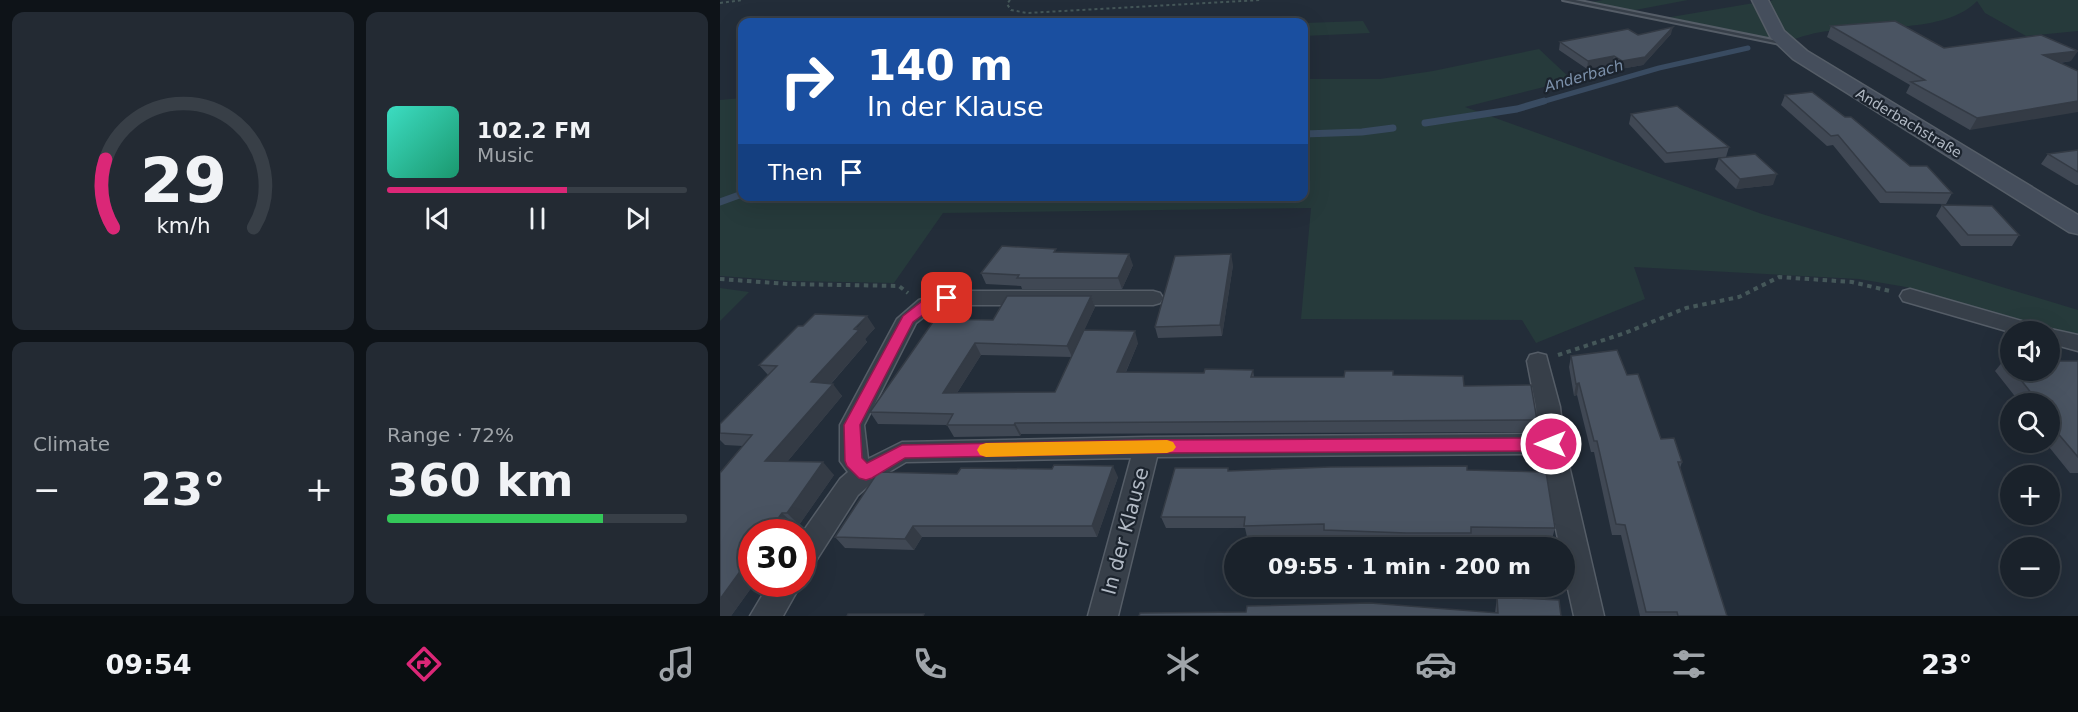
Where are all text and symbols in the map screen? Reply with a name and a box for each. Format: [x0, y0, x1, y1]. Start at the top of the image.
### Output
text: 140 m [867, 41, 1013, 90]
icon: right [768, 42, 846, 120]
water label: Anderbach [1542, 56, 1625, 96]
street label: Anderbachstraße [1853, 85, 1965, 161]
text: In der Klause [867, 91, 1044, 122]
text: 102.2 FM [477, 118, 591, 143]
text: Music [477, 143, 534, 167]
text: 29 [140, 144, 226, 217]
icon: arrive [835, 156, 868, 189]
text: Then [768, 160, 823, 185]
icon: previous [421, 202, 454, 235]
icon: pause [521, 202, 554, 235]
icon: next [621, 202, 654, 235]
text: km/h [156, 213, 210, 238]
pin [921, 272, 972, 323]
icon: arrive [930, 281, 963, 314]
map controls [2000, 321, 2060, 597]
button: sound [2000, 321, 2060, 381]
button: search [2000, 393, 2060, 453]
position arrow [1519, 412, 1583, 476]
text: Range · 72% [387, 423, 514, 447]
text: Climate [33, 432, 110, 456]
text: 360 km [387, 454, 573, 507]
text: 23° [140, 463, 226, 516]
street label: In der Klause [1096, 465, 1154, 597]
button: + [2000, 465, 2060, 525]
text: − [33, 470, 61, 509]
text: + [305, 470, 333, 509]
speed limit sign: 30 [738, 519, 816, 597]
button: − [2000, 537, 2060, 597]
text: 09:55 · 1 min · 200 m [1268, 554, 1531, 579]
icon: directions [403, 643, 445, 685]
icon: music [656, 643, 698, 685]
icon: phone [909, 643, 951, 685]
icon: climate [1162, 643, 1204, 685]
icon: car [1415, 643, 1457, 685]
icon: filters [1668, 643, 1710, 685]
text: 09:54 [106, 649, 192, 680]
text: 23° [1921, 649, 1972, 680]

